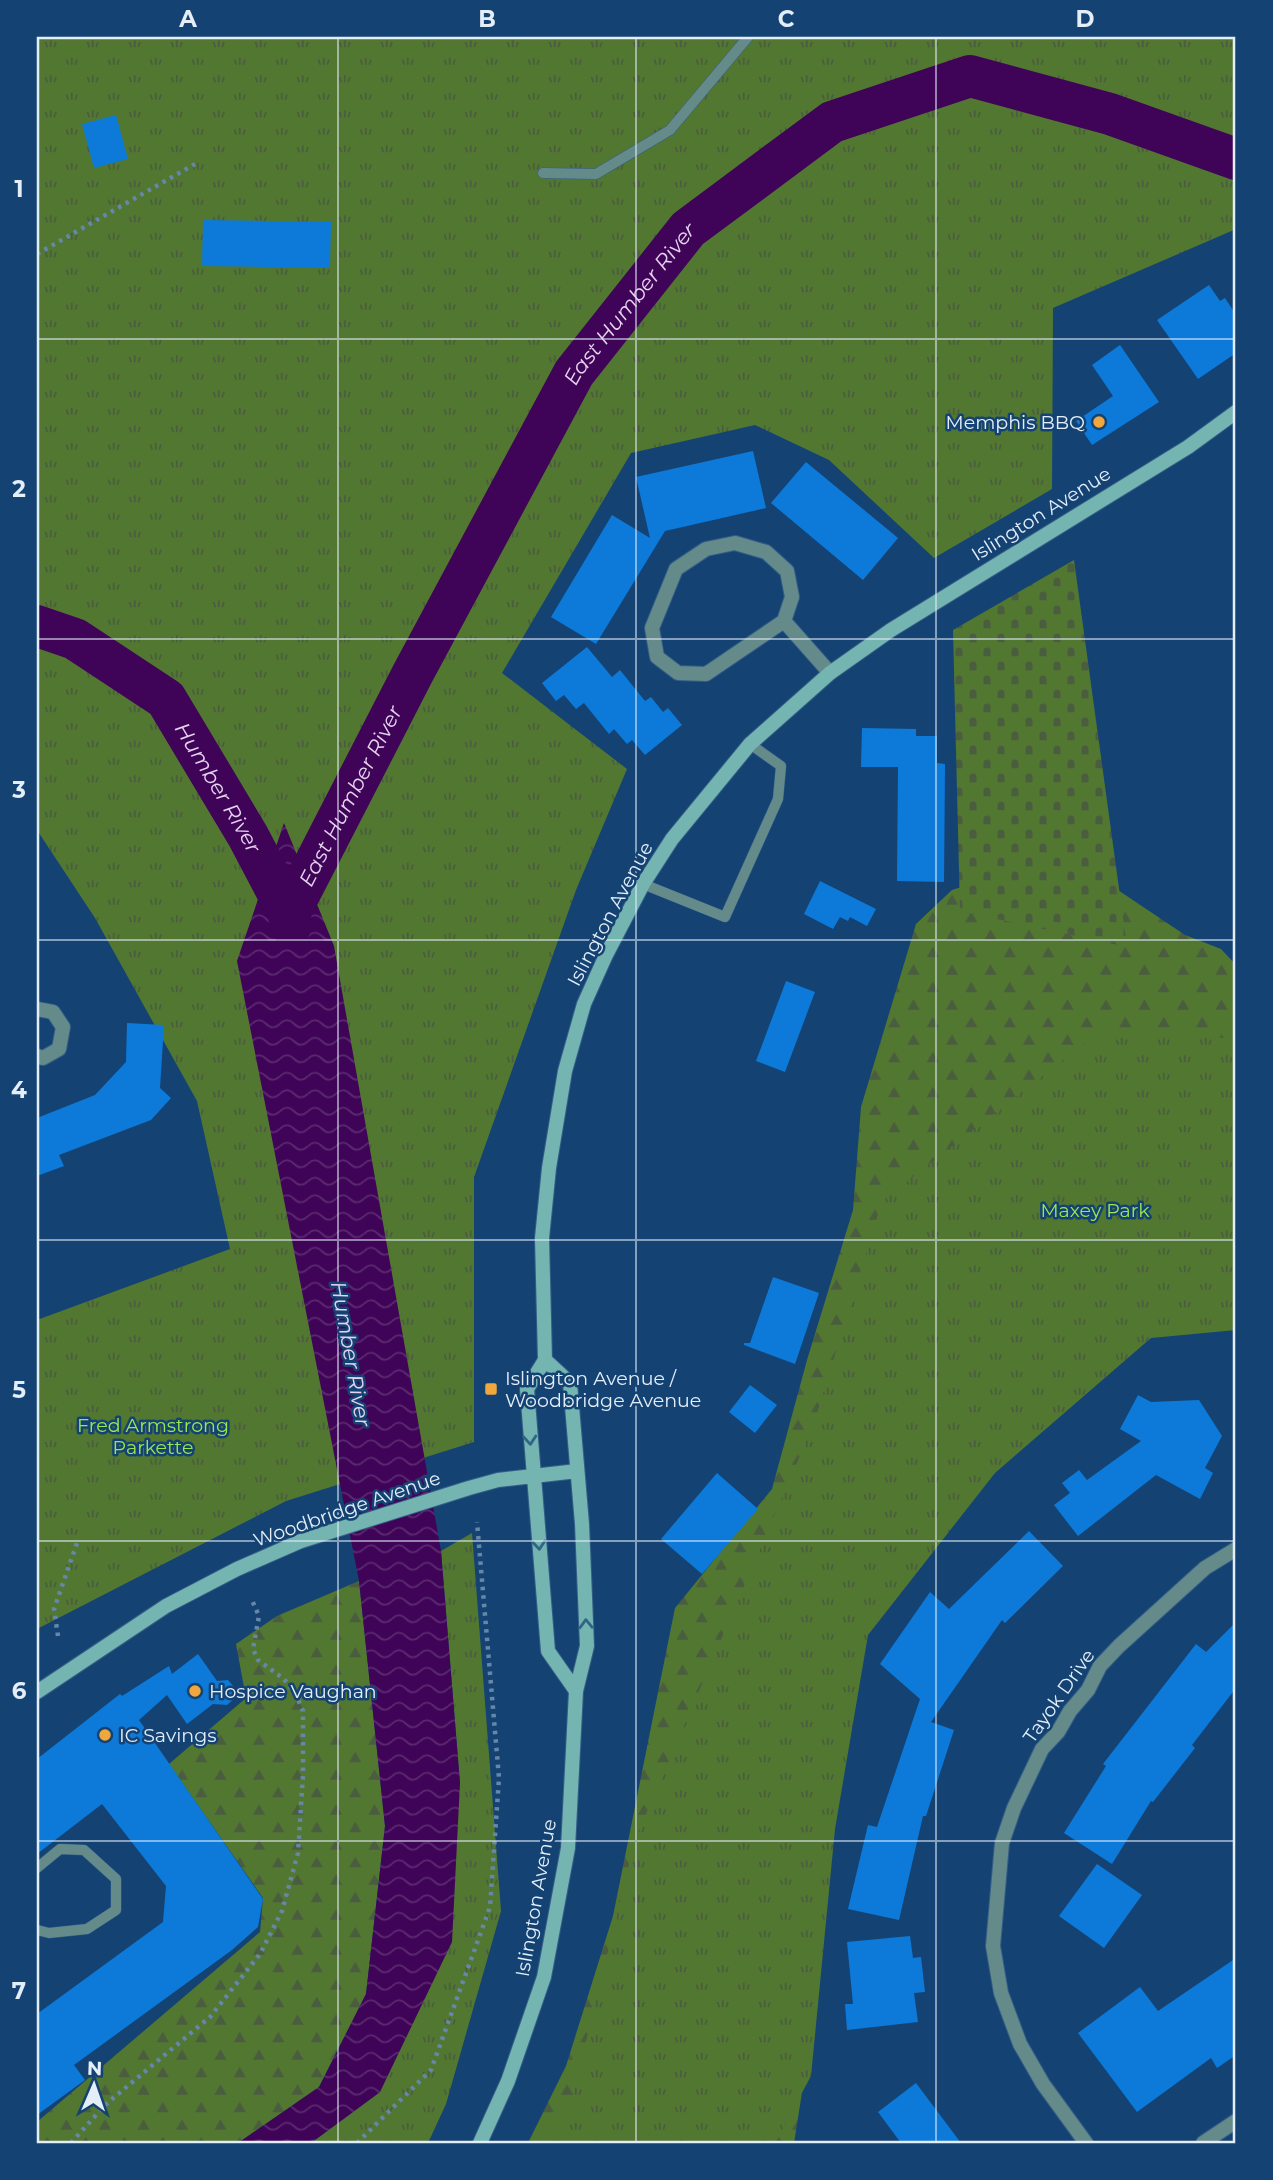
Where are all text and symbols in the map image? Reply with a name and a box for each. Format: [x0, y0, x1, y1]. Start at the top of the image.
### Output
text: A [178, 5, 197, 33]
text: B [478, 5, 496, 33]
text: C [778, 5, 795, 33]
text: D [1076, 5, 1095, 33]
text: 1 [14, 175, 24, 203]
water label: East Humber River [558, 216, 700, 389]
place label: Memphis BBQ [946, 411, 1085, 434]
marker: Memphis BBQ [1091, 414, 1107, 430]
street label: Islington Avenue [967, 462, 1115, 566]
text: 2 [12, 475, 26, 503]
water label: East Humber River [293, 701, 407, 890]
water label: Humber River [170, 718, 267, 857]
text: 3 [11, 776, 26, 804]
street label: Islington Avenue [562, 838, 658, 990]
text: 4 [11, 1076, 27, 1104]
park label: Maxey Park [1040, 1199, 1150, 1222]
water label: Humber River [326, 1279, 376, 1429]
place label: Islington Avenue / Woodbridge Avenue [505, 1367, 701, 1412]
text: 5 [12, 1376, 26, 1404]
marker: Islington Avenue / Woodbridge Avenue [483, 1381, 499, 1397]
park label: Fred Armstrong Parkette [77, 1414, 229, 1459]
one-way arrow [522, 1435, 537, 1446]
street label: Woodbridge Avenue [250, 1466, 444, 1552]
one-way arrow [531, 1539, 546, 1550]
one-way arrow [578, 1618, 593, 1629]
street label: Tayok Drive [1018, 1645, 1100, 1747]
text: 6 [12, 1677, 27, 1705]
place label: Hospice Vaughan [209, 1680, 377, 1703]
marker: Hospice Vaughan [187, 1683, 203, 1699]
place label: IC Savings [119, 1724, 216, 1747]
marker: IC Savings [97, 1727, 113, 1743]
street label: Islington Avenue [511, 1817, 561, 1979]
text: 7 [12, 1977, 26, 2005]
north arrow [60, 2050, 130, 2120]
text: N [86, 2057, 103, 2080]

